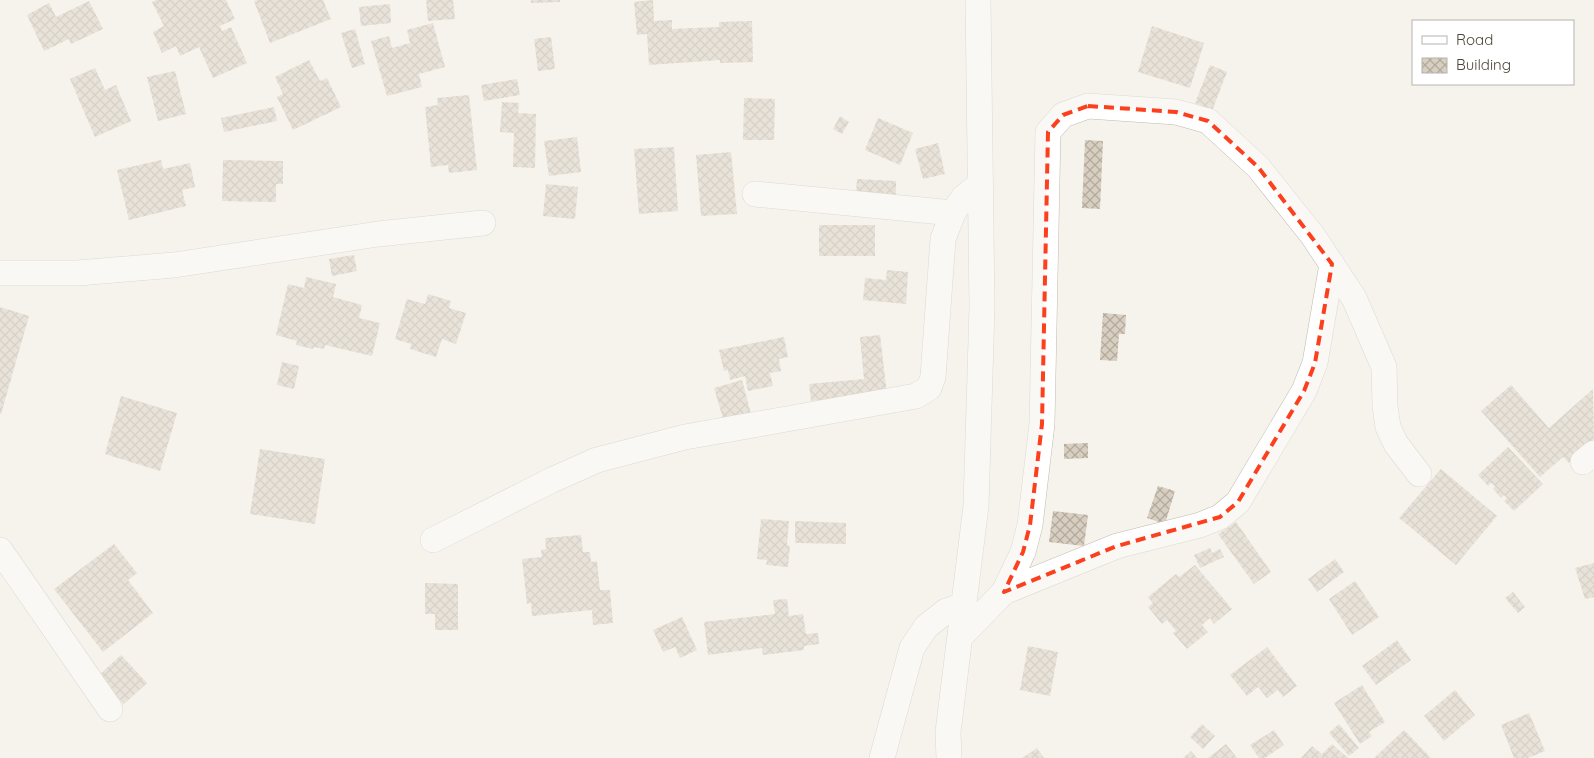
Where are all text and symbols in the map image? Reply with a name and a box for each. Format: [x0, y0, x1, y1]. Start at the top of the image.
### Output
legend [1412, 20, 1574, 85]
text: Road [1456, 30, 1493, 49]
text: Building [1456, 55, 1511, 74]

